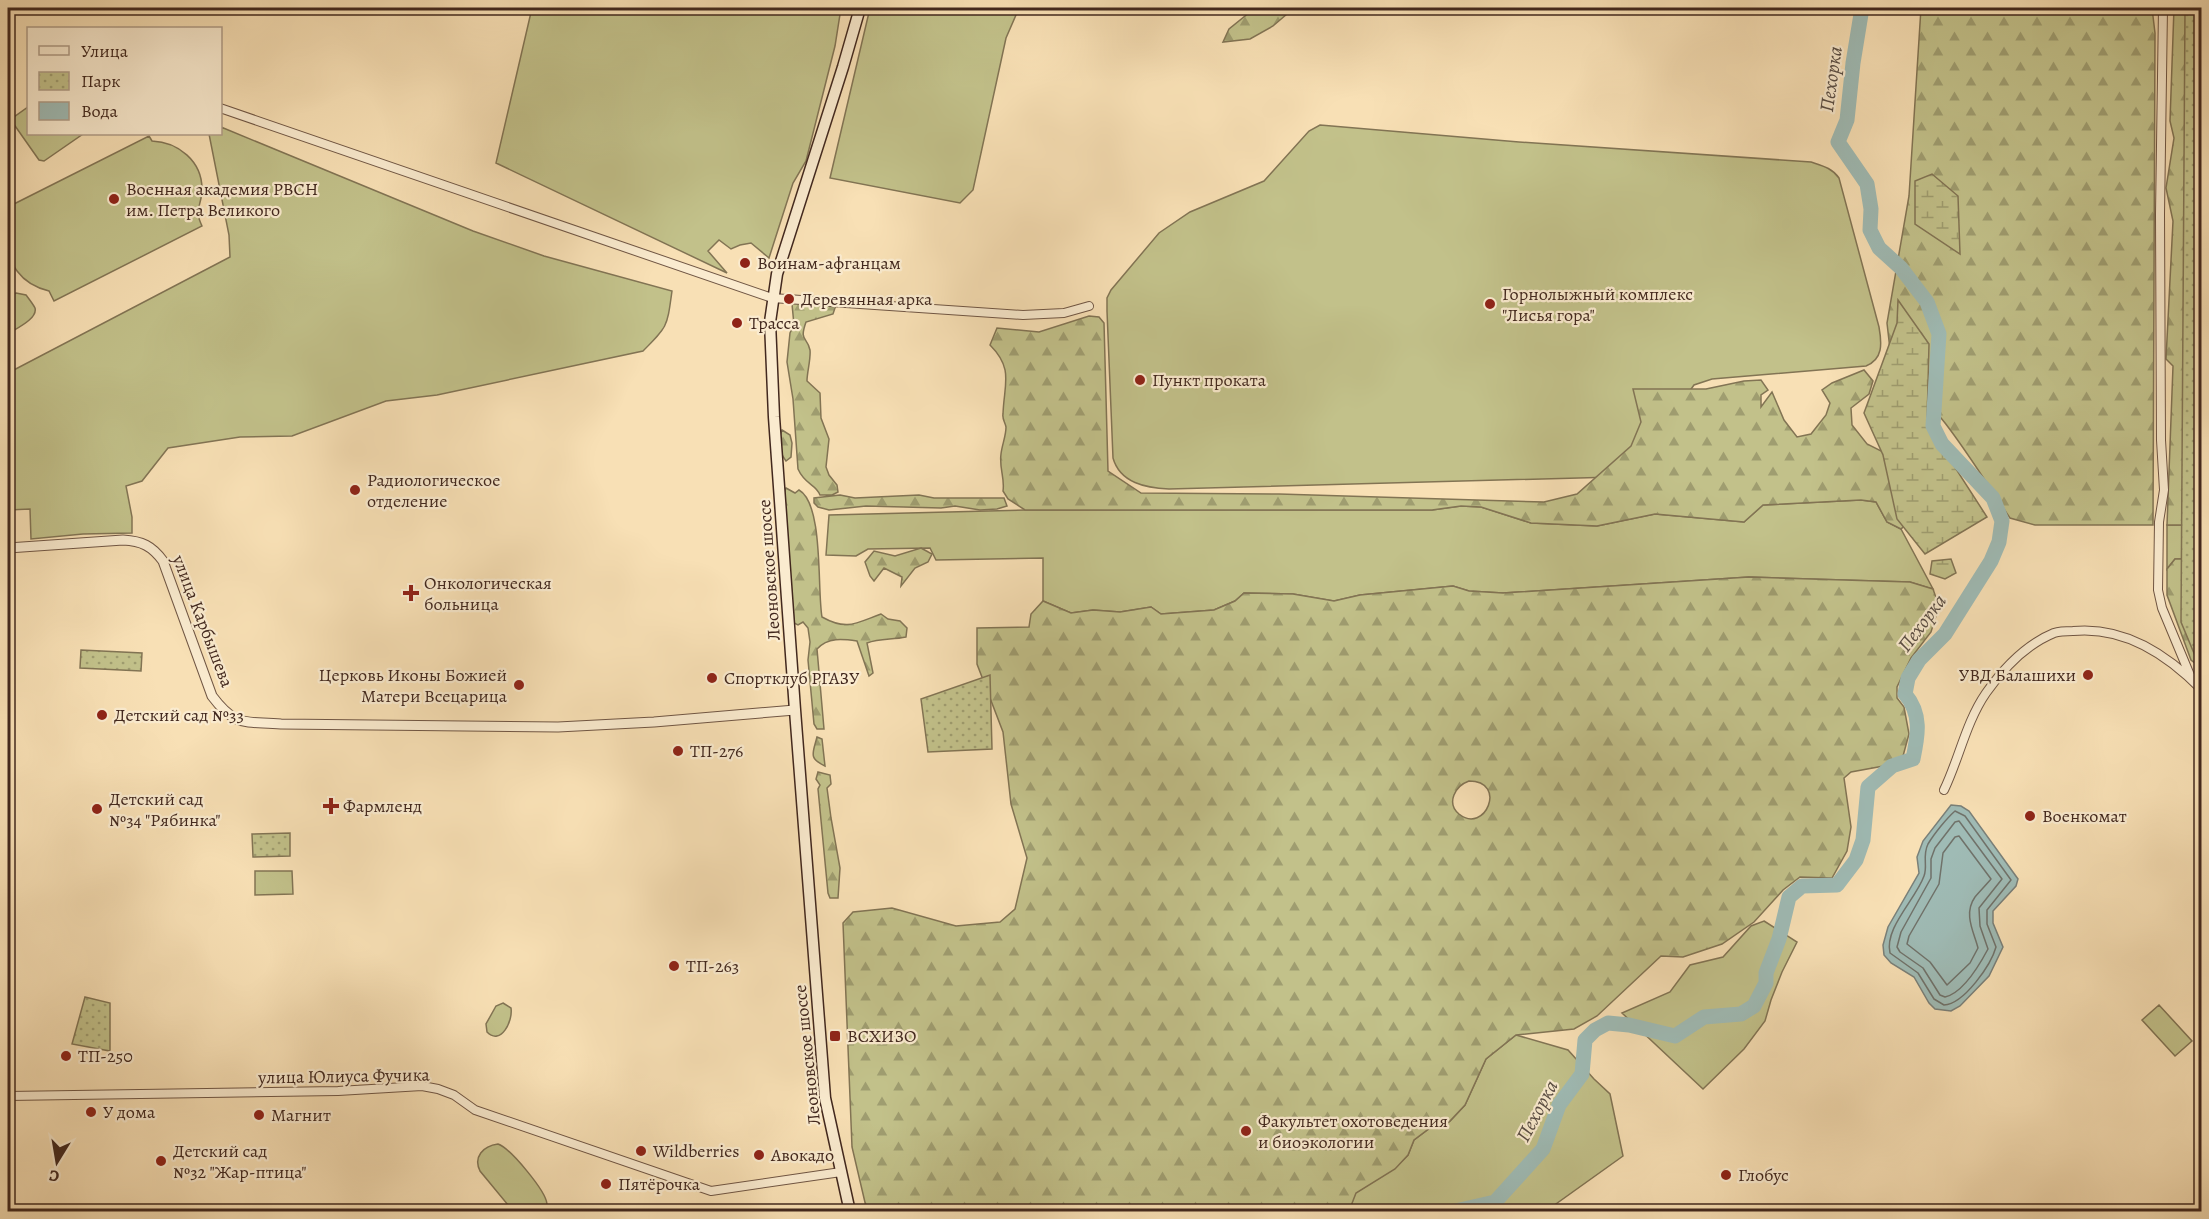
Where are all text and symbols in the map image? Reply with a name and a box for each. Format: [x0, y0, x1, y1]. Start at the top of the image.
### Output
legend [27, 27, 222, 135]
text: Улица [81, 39, 129, 63]
water label: Пехорка [1813, 44, 1849, 114]
text: Парк [81, 69, 121, 93]
text: Вода [81, 99, 119, 123]
place label: Военная академия РВСН им. Петра Великого [126, 177, 318, 222]
marker: Военная академия РВСН им. Петра Великого [107, 192, 121, 206]
place label: Воинам-афганцам [757, 251, 901, 275]
marker: Воинам-афганцам [738, 256, 752, 270]
place label: Горнолыжный комплекс "Лисья гора" [1502, 282, 1693, 327]
place label: Деревянная арка [801, 287, 933, 311]
marker: Деревянная арка [782, 292, 796, 306]
marker: Горнолыжный комплекс "Лисья гора" [1483, 297, 1497, 311]
place label: Трасса [749, 311, 800, 335]
marker: Трасса [730, 316, 744, 330]
place label: Пункт проката [1152, 368, 1267, 392]
marker: Пункт проката [1133, 373, 1147, 387]
place label: Радиологическое отделение [367, 468, 500, 513]
marker: Радиологическое отделение [348, 483, 362, 497]
street label: Леоновское шоссе [752, 499, 786, 641]
street label: улица Карбышева [166, 550, 240, 691]
place label: Онкологическая больница [424, 571, 552, 616]
marker: Онкологическая больница [402, 584, 420, 602]
water label: Пехорка [1891, 588, 1953, 658]
place label: Церковь Иконы Божией Матери Всецарица [319, 663, 508, 708]
place label: УВД Балашихи [1959, 663, 2076, 687]
place label: Спортклуб РГАЗУ [724, 666, 860, 690]
marker: УВД Балашихи [2081, 668, 2095, 682]
marker: Спортклуб РГАЗУ [705, 671, 719, 685]
marker: Церковь Иконы Божией Матери Всецарица [512, 678, 526, 692]
place label: Детский сад №33 [114, 703, 244, 727]
marker: Детский сад №33 [95, 708, 109, 722]
place label: ТП-276 [690, 739, 743, 763]
marker: ТП-276 [671, 744, 685, 758]
place label: Детский сад №34 "Рябинка" [109, 787, 221, 832]
place label: Фармленд [343, 794, 422, 818]
marker: Фармленд [324, 799, 338, 813]
marker: Детский сад №34 "Рябинка" [90, 802, 104, 816]
place label: Военкомат [2042, 804, 2127, 828]
marker: Военкомат [2023, 809, 2037, 823]
place label: ТП-263 [686, 954, 739, 978]
marker: ТП-263 [667, 959, 681, 973]
street label: Леоновское шоссе [788, 983, 826, 1127]
place label: ВСХИЗО [847, 1024, 916, 1048]
marker: ВСХИЗО [828, 1029, 842, 1043]
place label: ТП-250 [78, 1044, 133, 1068]
marker: ТП-250 [59, 1049, 73, 1063]
street label: улица Юлиуса Фучика [257, 1062, 431, 1090]
water label: Пехорка [1510, 1075, 1564, 1147]
place label: У дома [103, 1100, 156, 1124]
place label: Магнит [271, 1103, 331, 1127]
marker: У дома [84, 1105, 98, 1119]
marker: Магнит [252, 1108, 266, 1122]
place label: Факультет охотоведения и биоэкологии [1258, 1109, 1448, 1154]
marker: Факультет охотоведения и биоэкологии [1239, 1124, 1253, 1138]
north arrow [27, 1132, 87, 1192]
place label: Детский сад №32 "Жар-птица" [173, 1139, 307, 1184]
place label: Wildberries [652, 1139, 740, 1163]
place label: Авокадо [770, 1143, 834, 1167]
marker: Wildberries [634, 1144, 648, 1158]
marker: Авокадо [752, 1148, 766, 1162]
marker: Детский сад №32 "Жар-птица" [154, 1154, 168, 1168]
place label: Глобус [1738, 1163, 1789, 1187]
text: С [47, 1164, 61, 1187]
marker: Глобус [1719, 1168, 1733, 1182]
place label: Пятёрочка [618, 1172, 701, 1196]
marker: Пятёрочка [599, 1177, 613, 1191]

